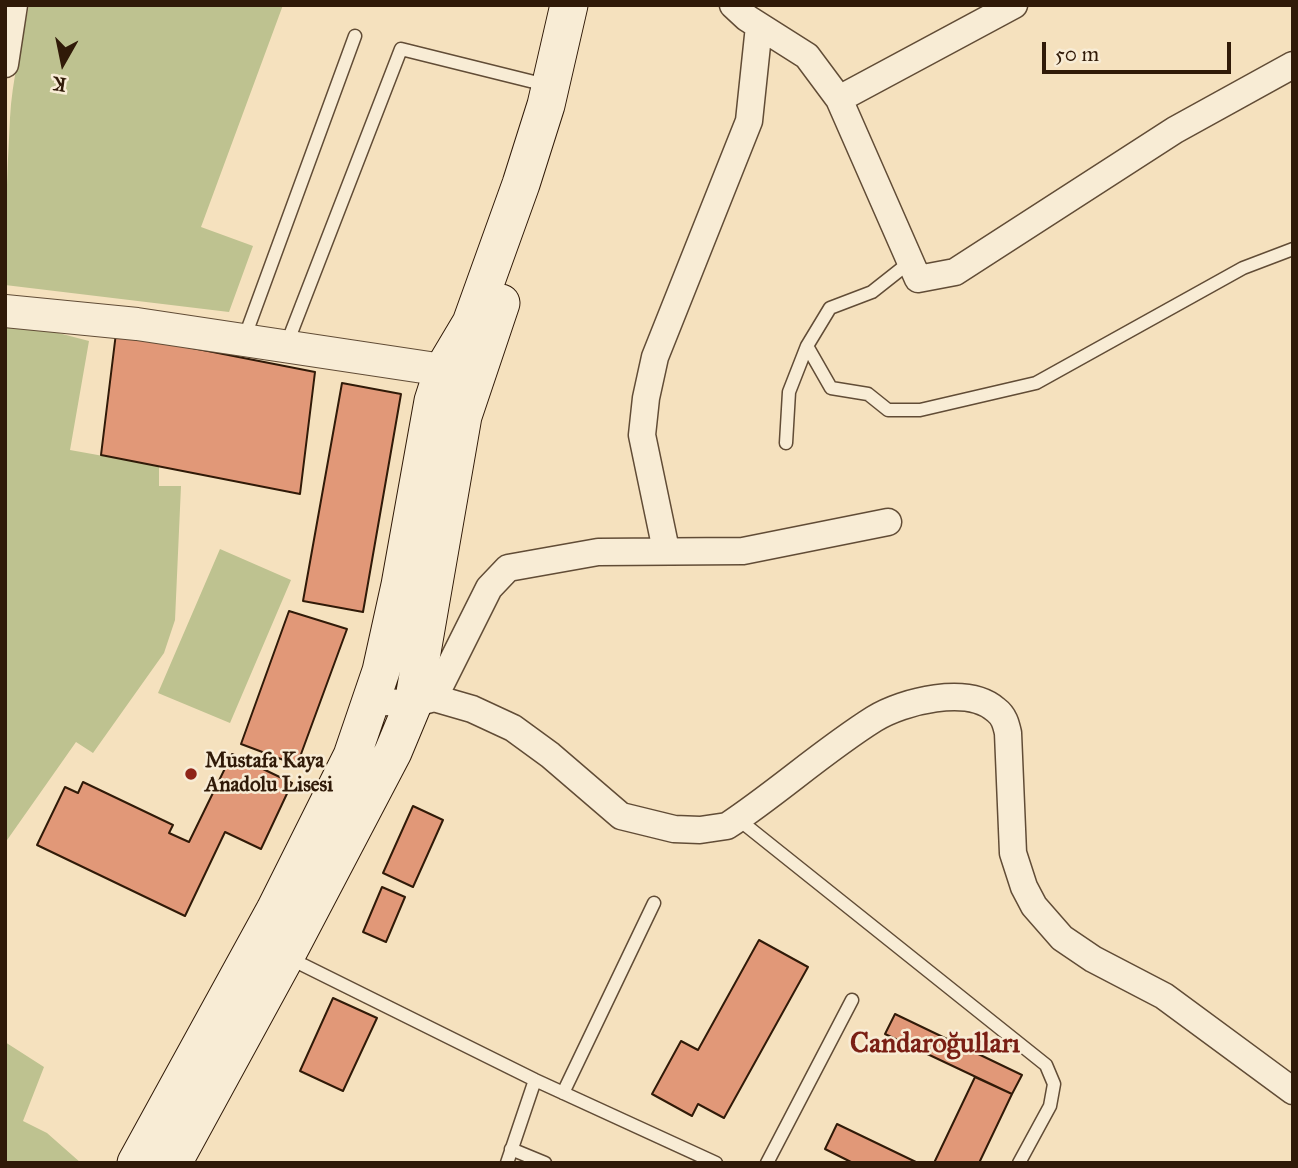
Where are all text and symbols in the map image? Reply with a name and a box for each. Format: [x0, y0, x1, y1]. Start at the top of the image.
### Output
north arrow [28, 28, 98, 98]
scale bar [1046, 28, 1235, 72]
text: 50 m [1055, 41, 1099, 67]
text: K [51, 72, 68, 97]
place label: Mustafa Kaya Anadolu Lisesi [205, 749, 333, 799]
marker: Mustafa Kaya Anadolu Lisesi [183, 766, 199, 782]
district label: Candaroğulları [850, 1028, 1020, 1062]

